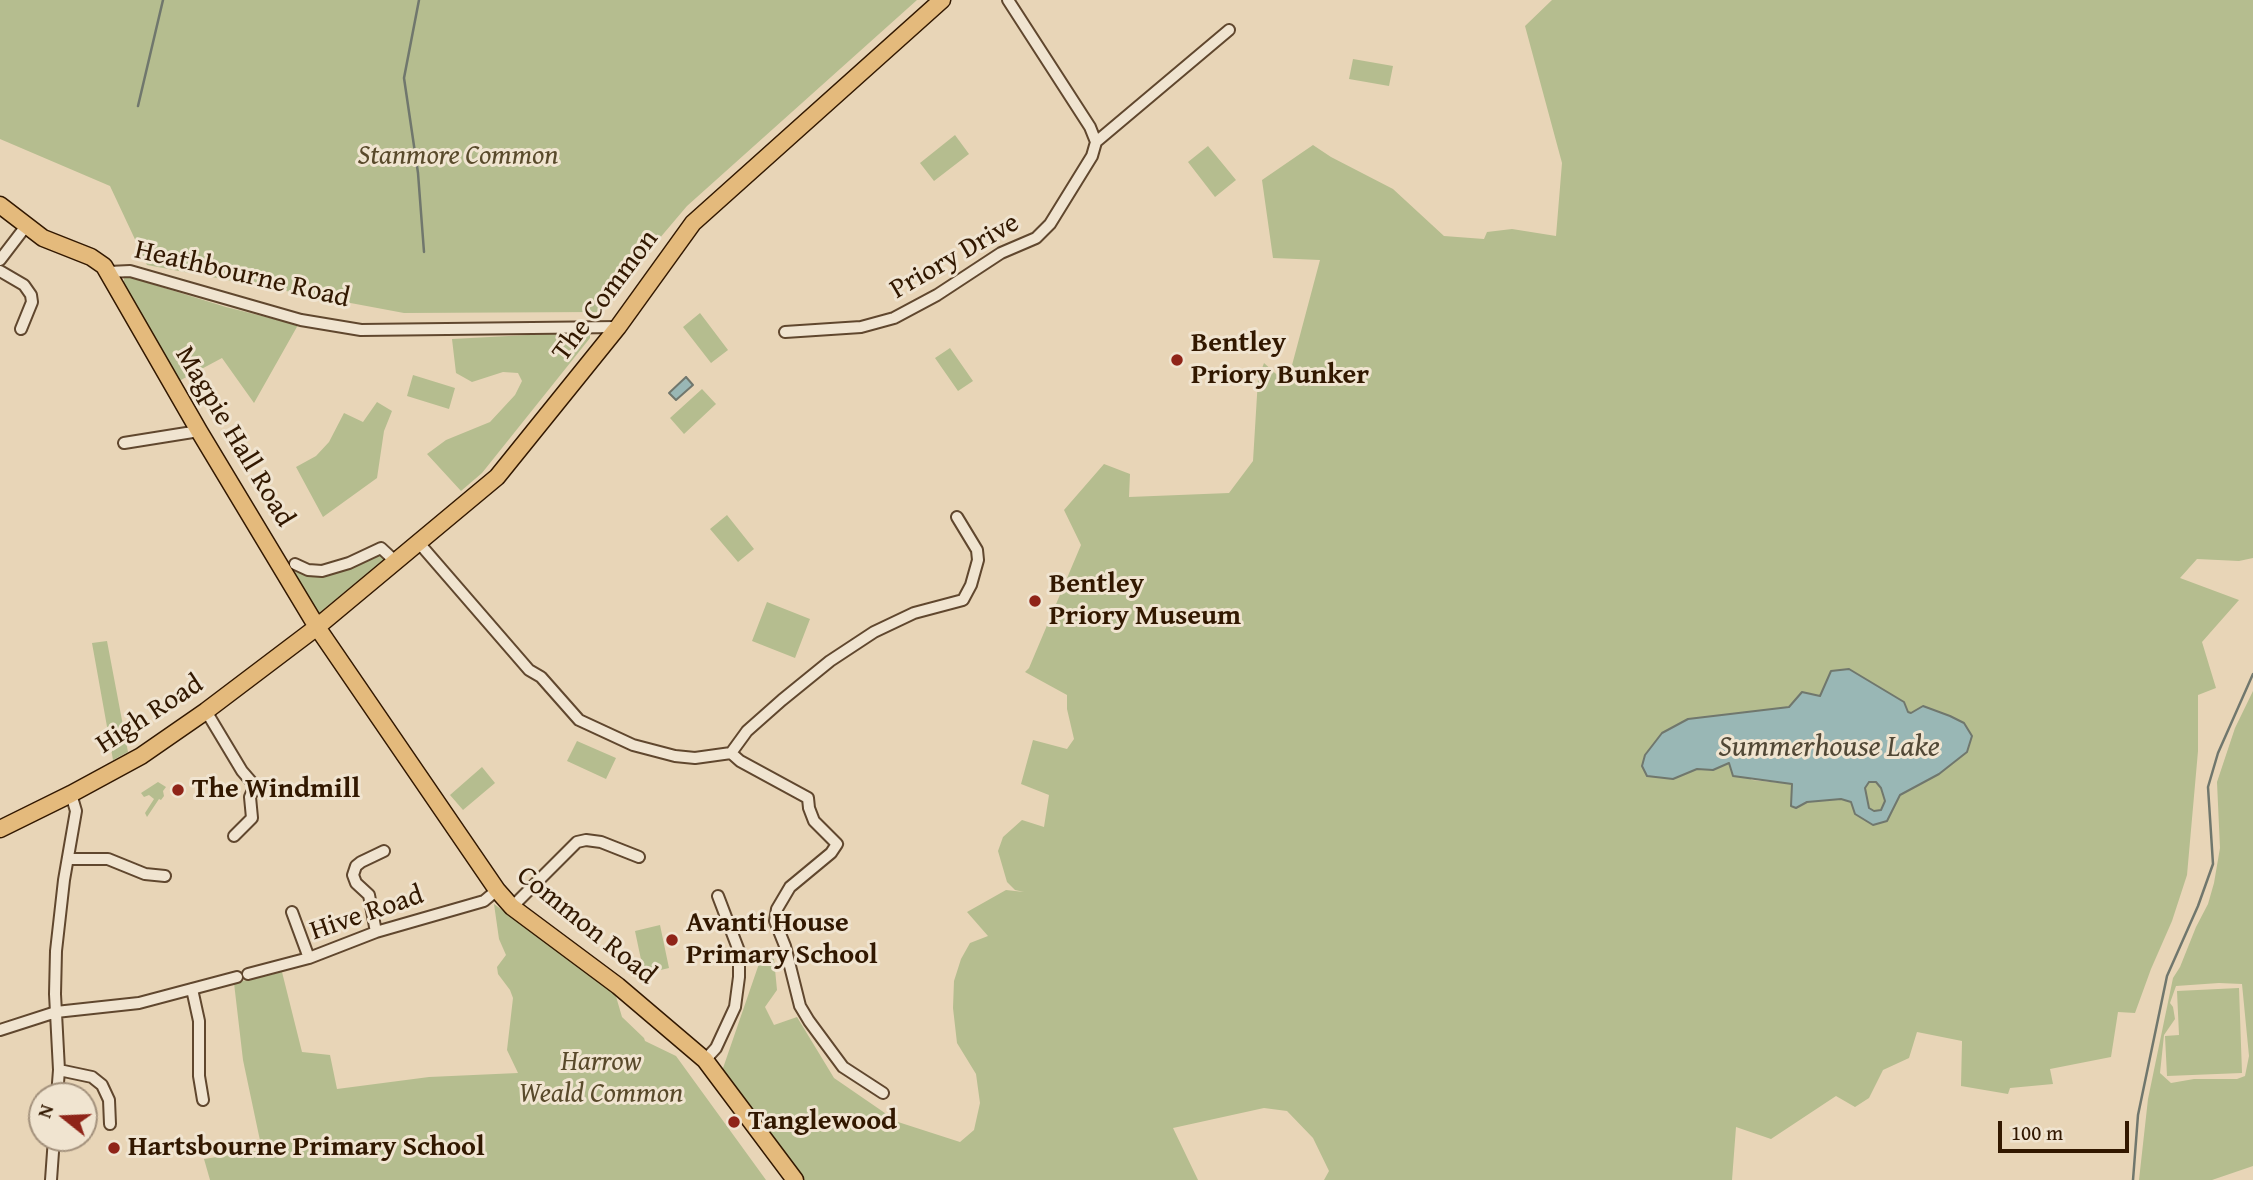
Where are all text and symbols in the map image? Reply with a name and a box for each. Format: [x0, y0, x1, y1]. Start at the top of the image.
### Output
park label: Stanmore Common [358, 140, 558, 174]
street label: Priory Drive [885, 207, 1025, 307]
street label: The Common [546, 224, 666, 368]
street label: Heathbourne Road [131, 234, 353, 316]
place label: Bentley Priory Bunker [1191, 327, 1369, 393]
street label: Magpie Hall Road [167, 341, 301, 533]
marker: Bentley Priory Bunker [1169, 352, 1185, 368]
place label: Bentley Priory Museum [1049, 568, 1241, 634]
marker: Bentley Priory Museum [1027, 593, 1043, 609]
street label: High Road [90, 668, 210, 762]
water label: Summerhouse Lake [1718, 730, 1940, 766]
place label: The Windmill [192, 773, 360, 807]
marker: The Windmill [170, 782, 186, 798]
street label: Common Road [509, 859, 663, 993]
street label: Hive Road [306, 879, 428, 949]
place label: Avanti House Primary School [686, 907, 878, 973]
marker: Avanti House Primary School [664, 932, 680, 948]
park label: Harrow Weald Common [519, 1046, 683, 1112]
north arrow [28, 1082, 98, 1152]
text: N [30, 1101, 60, 1122]
place label: Tanglewood [748, 1105, 897, 1139]
scale bar [2001, 1106, 2132, 1150]
marker: Tanglewood [726, 1114, 742, 1130]
text: 100 m [2011, 1117, 2063, 1148]
place label: Hartsbourne Primary School [128, 1131, 485, 1165]
marker: Hartsbourne Primary School [106, 1140, 122, 1156]

